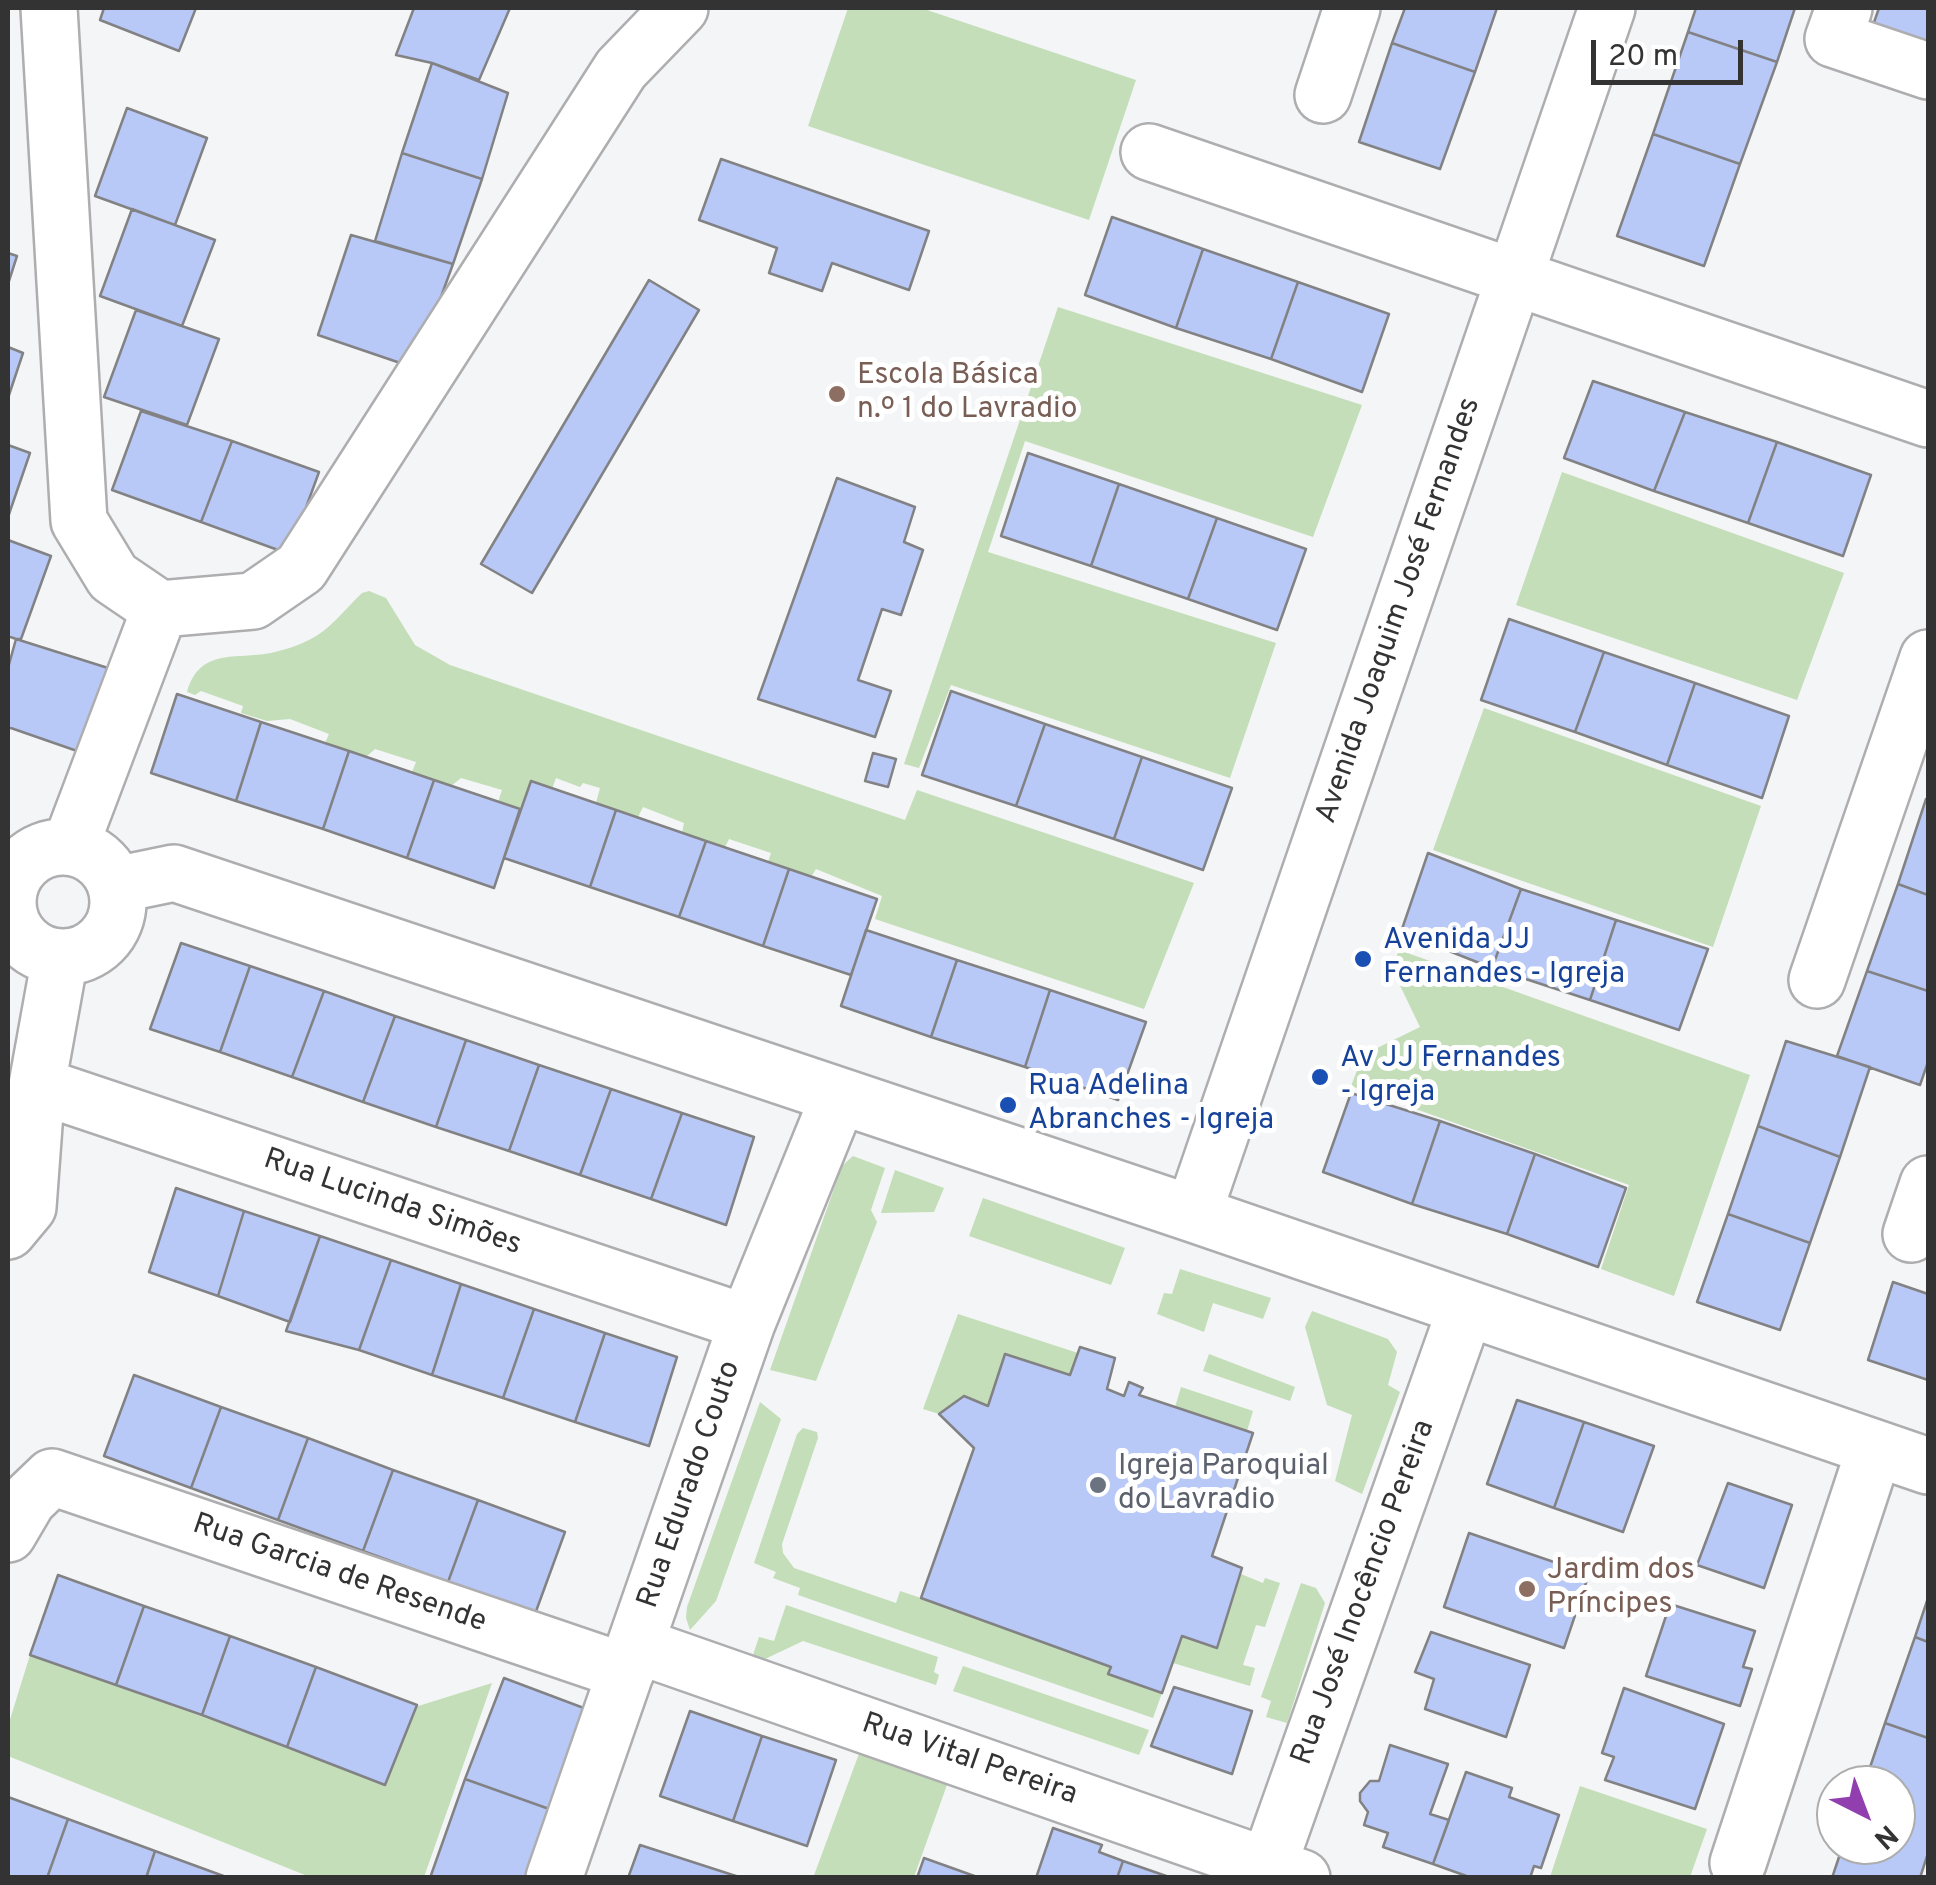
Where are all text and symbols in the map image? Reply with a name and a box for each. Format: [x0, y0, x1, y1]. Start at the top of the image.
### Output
scale bar [1596, 20, 1748, 82]
text: 20 m [1608, 39, 1678, 76]
place label: Escola Básica n.º 1 do Lavradio [857, 359, 1077, 430]
marker: Escola Básica n.º 1 do Lavradio [826, 383, 848, 405]
street label: Avenida Joaquim José Fernandes [1310, 393, 1490, 829]
place label: Avenida JJ Fernandes - Igreja [1383, 924, 1625, 994]
marker: Avenida JJ Fernandes - Igreja [1352, 948, 1374, 970]
place label: Av JJ Fernandes - Igreja [1340, 1042, 1561, 1112]
marker: Av JJ Fernandes - Igreja [1309, 1066, 1331, 1088]
place label: Rua Adelina Abranches - Igreja [1028, 1070, 1274, 1140]
marker: Rua Adelina Abranches - Igreja [997, 1094, 1019, 1116]
street label: Rua Lucinda Simões [258, 1143, 526, 1265]
street label: Rua Edurado Couto [632, 1357, 750, 1613]
street label: Rua José Inocêncio Pereira [1286, 1416, 1444, 1770]
place label: Igreja Paroquial do Lavradio [1118, 1450, 1329, 1520]
marker: Igreja Paroquial do Lavradio [1087, 1474, 1109, 1496]
street label: Rua Garcia de Resende [187, 1508, 491, 1642]
place label: Jardim dos Príncipes [1547, 1554, 1695, 1624]
marker: Jardim dos Príncipes [1516, 1578, 1538, 1600]
street label: Rua Vital Pereira [857, 1707, 1081, 1815]
north arrow [1816, 1765, 1916, 1865]
text: N [1865, 1816, 1904, 1856]

